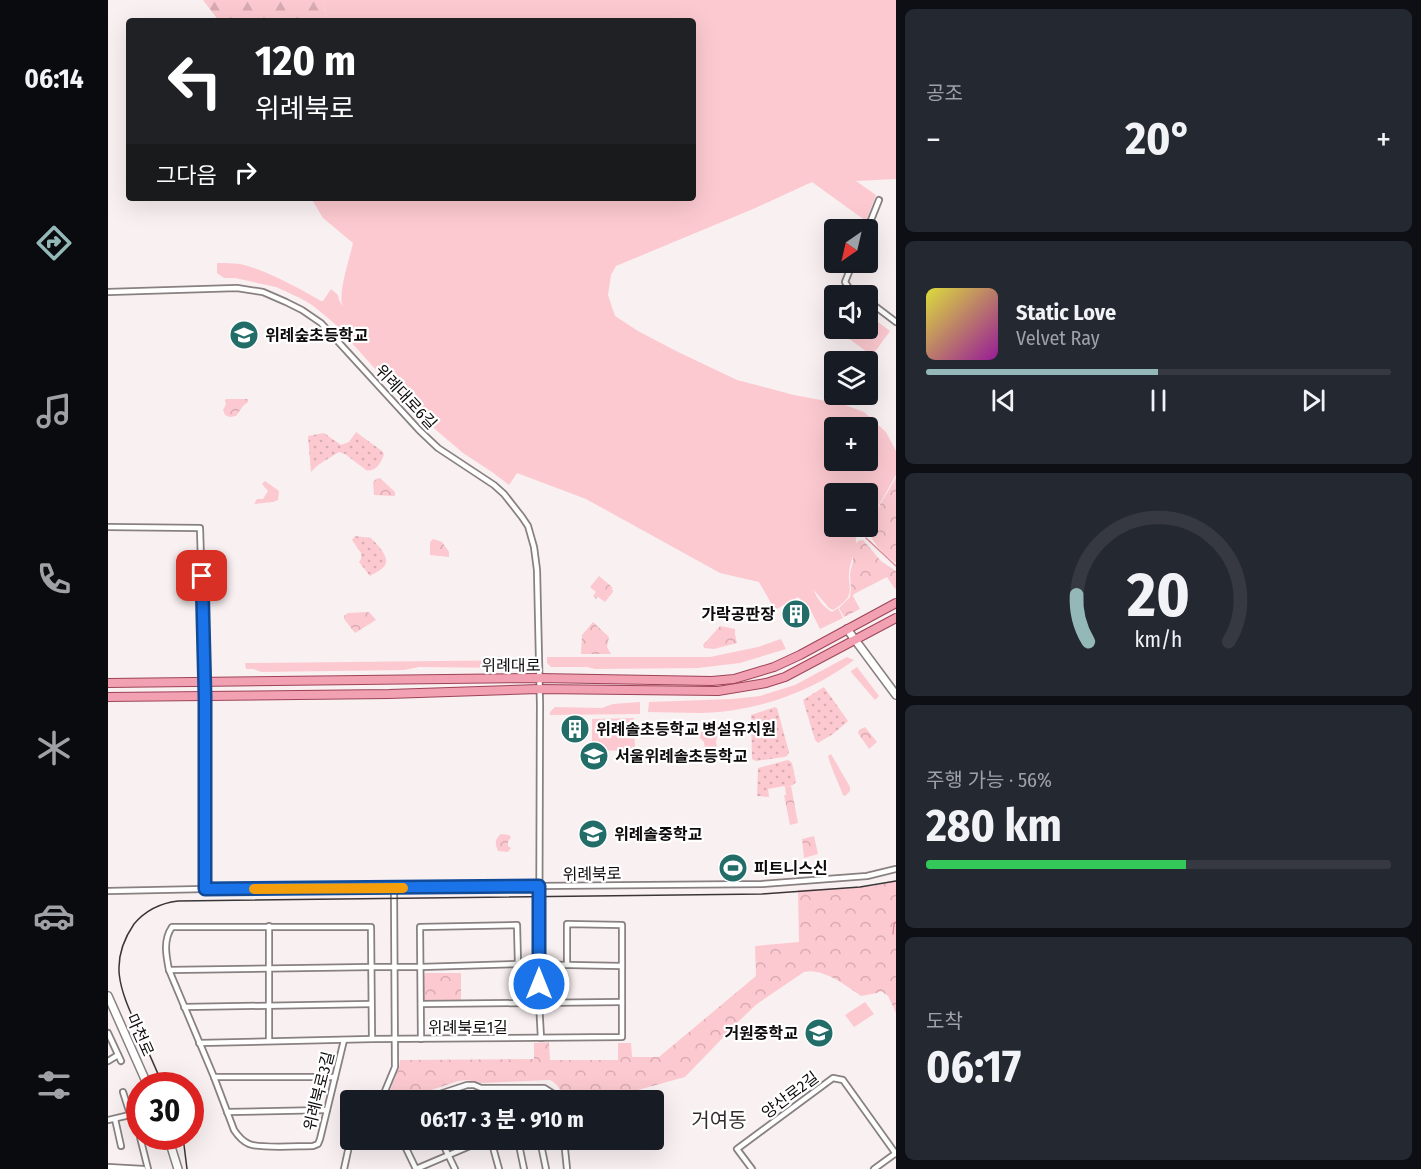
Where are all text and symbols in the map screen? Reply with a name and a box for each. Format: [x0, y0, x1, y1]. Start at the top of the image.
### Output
text: 120 m [255, 36, 356, 86]
icon: left [156, 42, 234, 120]
text: 06:14 [24, 63, 84, 95]
text: 공조 [926, 81, 963, 105]
text: 위례북로 [255, 93, 354, 125]
text: 20° [1125, 112, 1192, 166]
text: − [926, 120, 941, 160]
text: + [1376, 120, 1391, 160]
icon: right [229, 156, 262, 189]
text: 그다음 [156, 162, 217, 189]
north arrow [824, 219, 878, 273]
map controls [824, 219, 878, 537]
icon: directions [33, 222, 75, 264]
button: sound [824, 285, 878, 339]
text: Static Love [1016, 299, 1116, 326]
school or university icon: 위례숲초등학교 [228, 319, 260, 351]
place label: 위례숲초등학교 [265, 326, 368, 345]
text: Velvet Ray [1016, 326, 1100, 350]
button: layers [824, 351, 878, 405]
street label: 위례대로6길 [371, 361, 441, 433]
icon: previous [987, 384, 1020, 417]
icon: pause [1142, 384, 1175, 417]
icon: next [1297, 384, 1330, 417]
icon: music [33, 390, 75, 432]
button: + [824, 417, 878, 471]
button: − [824, 483, 878, 537]
pin [176, 550, 227, 601]
icon: phone [33, 558, 75, 600]
text: 20 [1126, 558, 1190, 633]
icon: arrive [185, 559, 218, 592]
building icon: 가락공판장 [780, 598, 812, 630]
place label: 가락공판장 [701, 605, 775, 624]
text: km/h [1135, 627, 1182, 653]
street label: 위례대로 [482, 656, 541, 675]
building icon: 위례솔초등학교 병설유치원 [559, 713, 591, 745]
place label: 위례솔초등학교 병설유치원 [596, 720, 776, 739]
icon: climate [33, 727, 75, 769]
school or university icon: 서울위례솔초등학교 [578, 740, 610, 772]
place label: 서울위례솔초등학교 [615, 747, 748, 766]
text: 주행 가능 · 56% [926, 768, 1052, 792]
text: 280 km [926, 799, 1062, 853]
school or university icon: 위례솔중학교 [577, 818, 609, 850]
place label: 위례솔중학교 [614, 825, 703, 844]
sports icon: 피트니스신 [717, 852, 749, 884]
place label: 피트니스신 [754, 859, 828, 878]
street label: 위례북로 [562, 864, 622, 884]
icon: car [33, 895, 75, 937]
position arrow [507, 952, 571, 1016]
text: 도착 [926, 1009, 963, 1033]
street label: 마천로 [122, 1011, 158, 1059]
school or university icon: 거원중학교 [803, 1017, 835, 1049]
street label: 위례북로1길 [428, 1018, 508, 1037]
place label: 거원중학교 [724, 1024, 798, 1043]
text: 06:17 [926, 1040, 1021, 1094]
street label: 위례북로3길 [300, 1049, 338, 1133]
icon: filters [33, 1064, 75, 1106]
street label: 양산로2길 [758, 1068, 822, 1122]
speed limit sign: 30 [126, 1072, 204, 1150]
text: 06:17 · 3 분 · 910 m [420, 1106, 584, 1133]
district label: 거여동 [691, 1108, 747, 1132]

